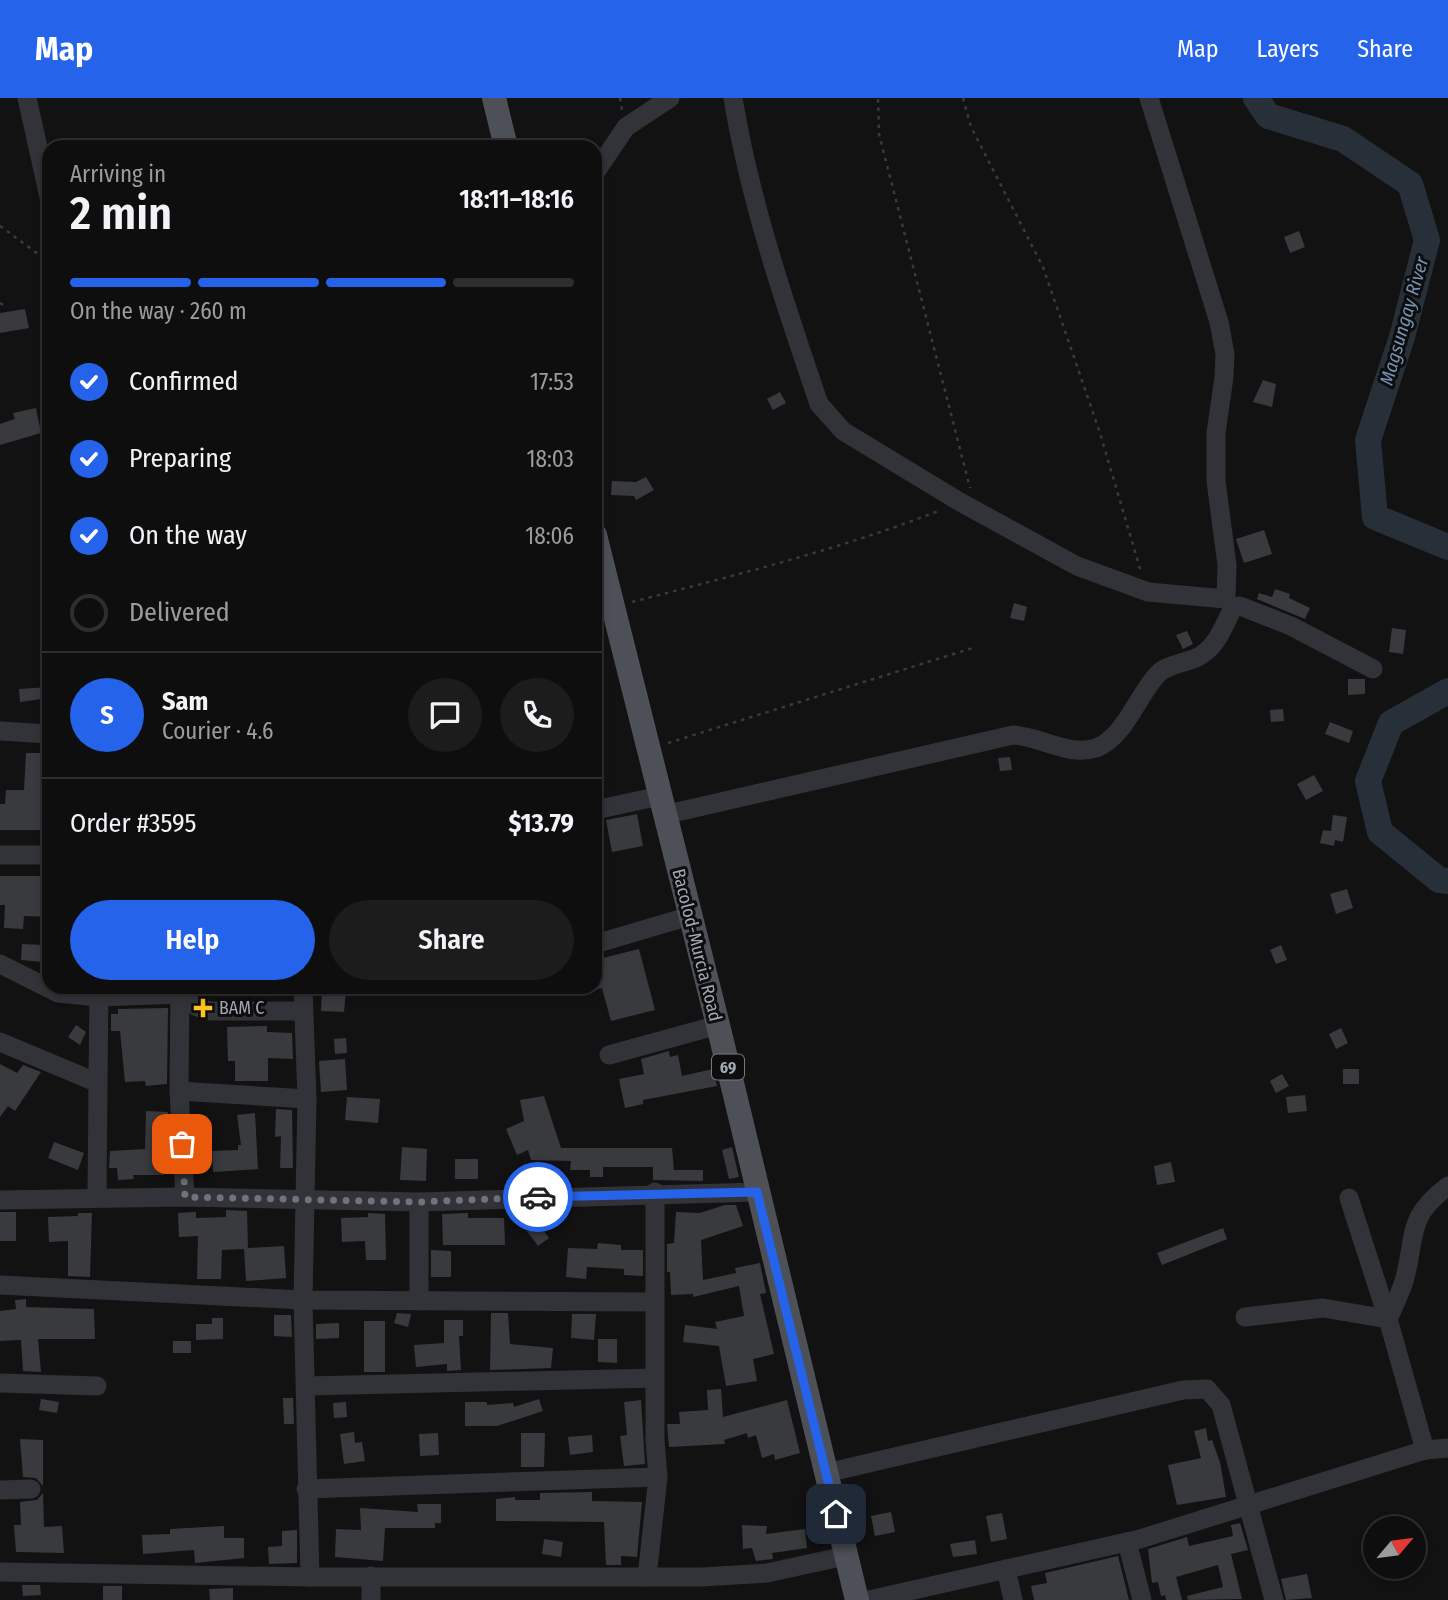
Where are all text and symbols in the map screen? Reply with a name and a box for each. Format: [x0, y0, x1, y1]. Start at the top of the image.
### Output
text: Map [35, 29, 93, 69]
text: Map [1177, 35, 1219, 63]
text: Layers [1257, 35, 1319, 63]
text: Share [1357, 35, 1413, 63]
text: Arriving in [70, 160, 166, 188]
text: 18:11–18:16 [459, 184, 574, 215]
text: 2 min [70, 186, 172, 241]
water label: Magsungay River [1375, 253, 1434, 388]
text: On the way · 260 m [70, 297, 247, 325]
icon: check [70, 363, 108, 401]
text: Confirmed [129, 366, 239, 397]
text: 17:53 [530, 368, 574, 396]
icon: check [70, 440, 108, 478]
text: Preparing [129, 443, 231, 474]
text: 18:03 [527, 445, 574, 473]
icon: check [70, 517, 108, 555]
text: On the way [129, 520, 247, 551]
text: 18:06 [525, 522, 574, 550]
text: Delivered [129, 597, 230, 628]
button: chat [408, 678, 482, 752]
button: phone [500, 678, 574, 752]
text: Sam [162, 686, 208, 717]
text: S [100, 700, 114, 731]
text: Courier · 4.6 [162, 717, 273, 745]
text: Order #3595 [70, 808, 197, 839]
text: $13.79 [508, 808, 574, 839]
street label: Bacolod-Murcia Road [667, 866, 727, 1024]
button: Help [70, 900, 315, 980]
button: Share [329, 900, 574, 980]
place label: BAM C [219, 997, 264, 1019]
marker: BAM C [193, 998, 213, 1018]
road number: 69 [712, 1054, 744, 1079]
pin [152, 1114, 212, 1174]
icon: bag [163, 1125, 201, 1163]
courier [503, 1162, 573, 1232]
icon: car [519, 1178, 557, 1216]
pin [806, 1484, 866, 1544]
icon: home [817, 1495, 855, 1533]
north arrow [1363, 1516, 1426, 1578]
map controls [1363, 1516, 1426, 1579]

